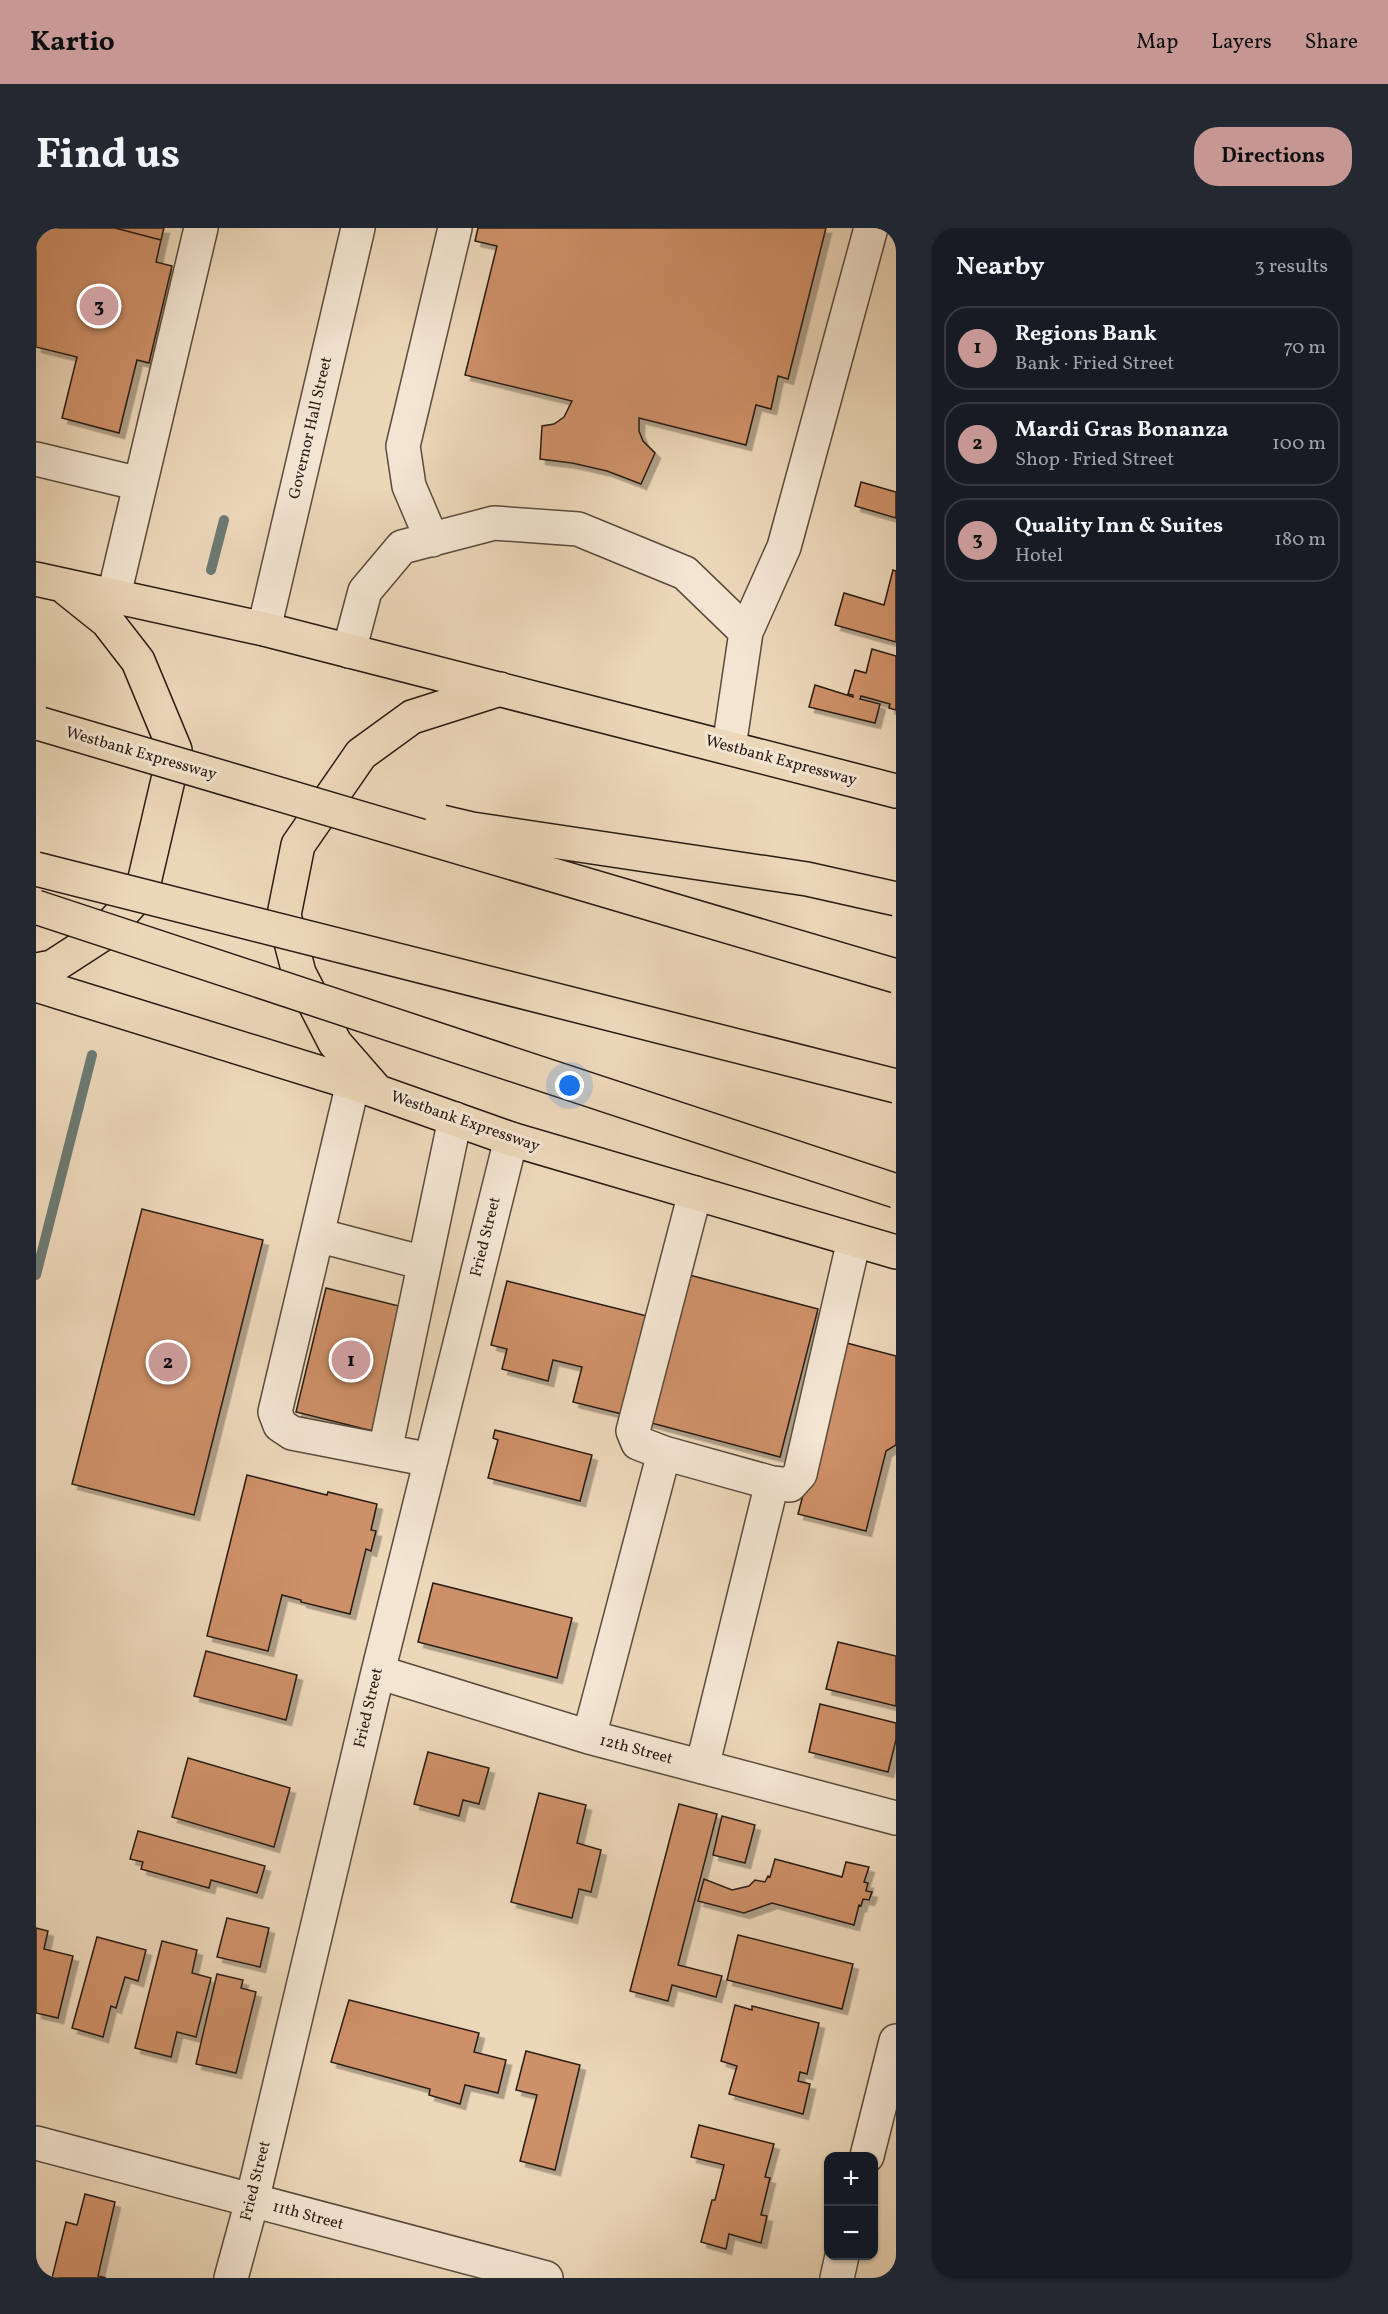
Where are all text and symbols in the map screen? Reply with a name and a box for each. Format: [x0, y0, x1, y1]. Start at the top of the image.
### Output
text: Kartio [30, 23, 115, 62]
text: Map [1136, 28, 1178, 57]
text: Layers [1211, 28, 1272, 57]
text: Share [1305, 28, 1358, 57]
text: Find us [36, 127, 180, 186]
button: Directions [1194, 127, 1352, 186]
text: Nearby [956, 249, 1045, 285]
text: 3 results [1254, 253, 1328, 281]
pin: 3 [80, 284, 118, 328]
text: Regions Bank [1015, 319, 1157, 350]
text: 1 [973, 334, 982, 362]
text: 70 m [1283, 334, 1326, 362]
text: Bank · Fried Street [1015, 350, 1174, 378]
street label: Governor Hall Street [284, 354, 338, 501]
text: Mardi Gras Bonanza [1015, 415, 1228, 446]
text: 2 [972, 430, 983, 458]
text: 100 m [1272, 430, 1326, 458]
text: Shop · Fried Street [1015, 446, 1174, 474]
text: Quality Inn & Suites [1015, 511, 1223, 542]
text: 3 [972, 526, 983, 554]
text: 180 m [1274, 526, 1326, 554]
text: Hotel [1015, 542, 1063, 570]
street label: Westbank Expressway [63, 722, 219, 786]
street label: Westbank Expressway [703, 730, 860, 792]
your location [555, 1071, 584, 1100]
street label: Westbank Expressway [388, 1086, 543, 1158]
street label: Fried Street [465, 1194, 507, 1279]
pin: 1 [332, 1338, 370, 1382]
pin: 2 [148, 1340, 188, 1384]
street label: Fried Street [349, 1665, 389, 1750]
street label: 12th Street [597, 1730, 675, 1770]
street label: Fried Street [235, 2138, 277, 2223]
map controls [824, 2152, 878, 2260]
button: + [824, 2152, 878, 2206]
street label: 11th Street [270, 2196, 346, 2236]
button: − [824, 2206, 878, 2260]

